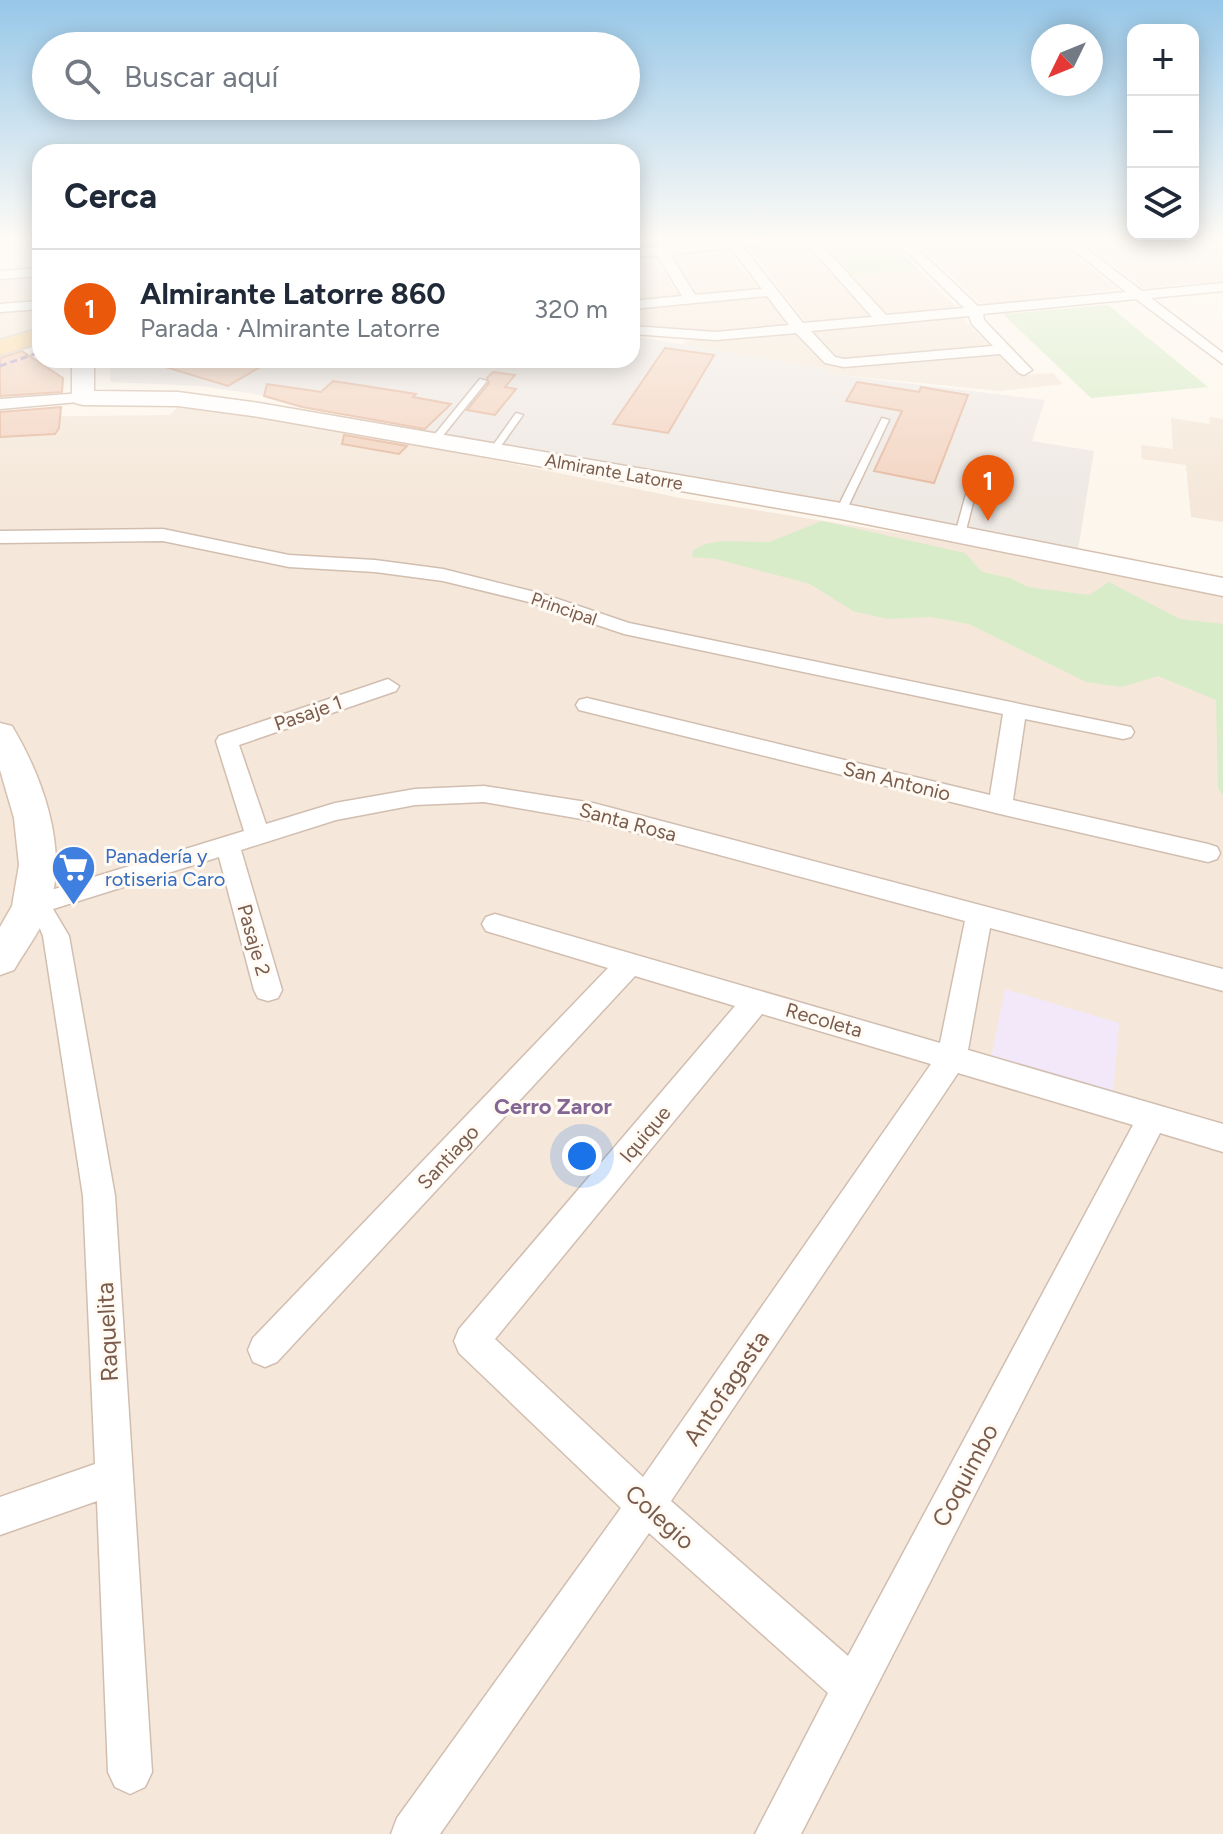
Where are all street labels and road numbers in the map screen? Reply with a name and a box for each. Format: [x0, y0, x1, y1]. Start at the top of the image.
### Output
street label: Almirante Latorre [543, 449, 685, 495]
street label: Principal [528, 587, 600, 631]
street label: Pasaje 1 [271, 690, 345, 736]
street label: San Antonio [841, 756, 953, 806]
street label: Santa Rosa [577, 797, 679, 847]
street label: Pasaje 2 [232, 901, 276, 979]
street label: Recoleta [783, 998, 865, 1042]
street label: Iquique [614, 1101, 676, 1167]
street label: Santiago [412, 1120, 484, 1194]
street label: Raquelita [90, 1281, 124, 1383]
street label: Antofagasta [677, 1325, 775, 1451]
street label: Coquimbo [926, 1419, 1004, 1531]
street label: Colegio [619, 1478, 701, 1556]

